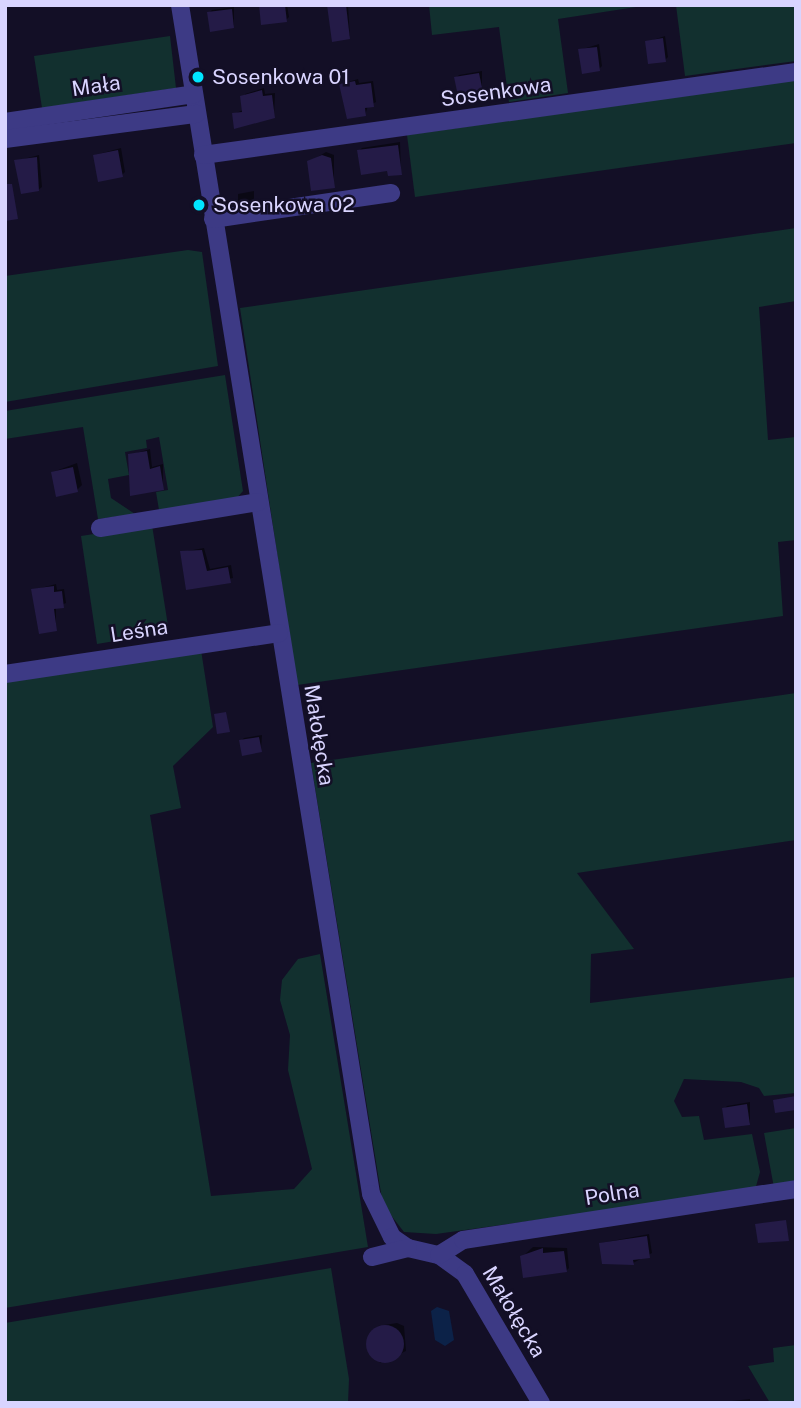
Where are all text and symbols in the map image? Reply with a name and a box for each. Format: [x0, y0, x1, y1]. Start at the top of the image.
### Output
place label: Sosenkowa 01 [212, 64, 350, 90]
marker: Sosenkowa 01 [190, 69, 206, 85]
street label: Mała [70, 70, 122, 102]
street label: Sosenkowa [439, 72, 553, 112]
place label: Sosenkowa 02 [213, 192, 355, 218]
marker: Sosenkowa 02 [191, 197, 207, 213]
street label: Leśna [108, 614, 170, 648]
street label: Małołęcka [299, 683, 339, 787]
street label: Polna [583, 1177, 641, 1211]
street label: Małołęcka [477, 1262, 551, 1362]

